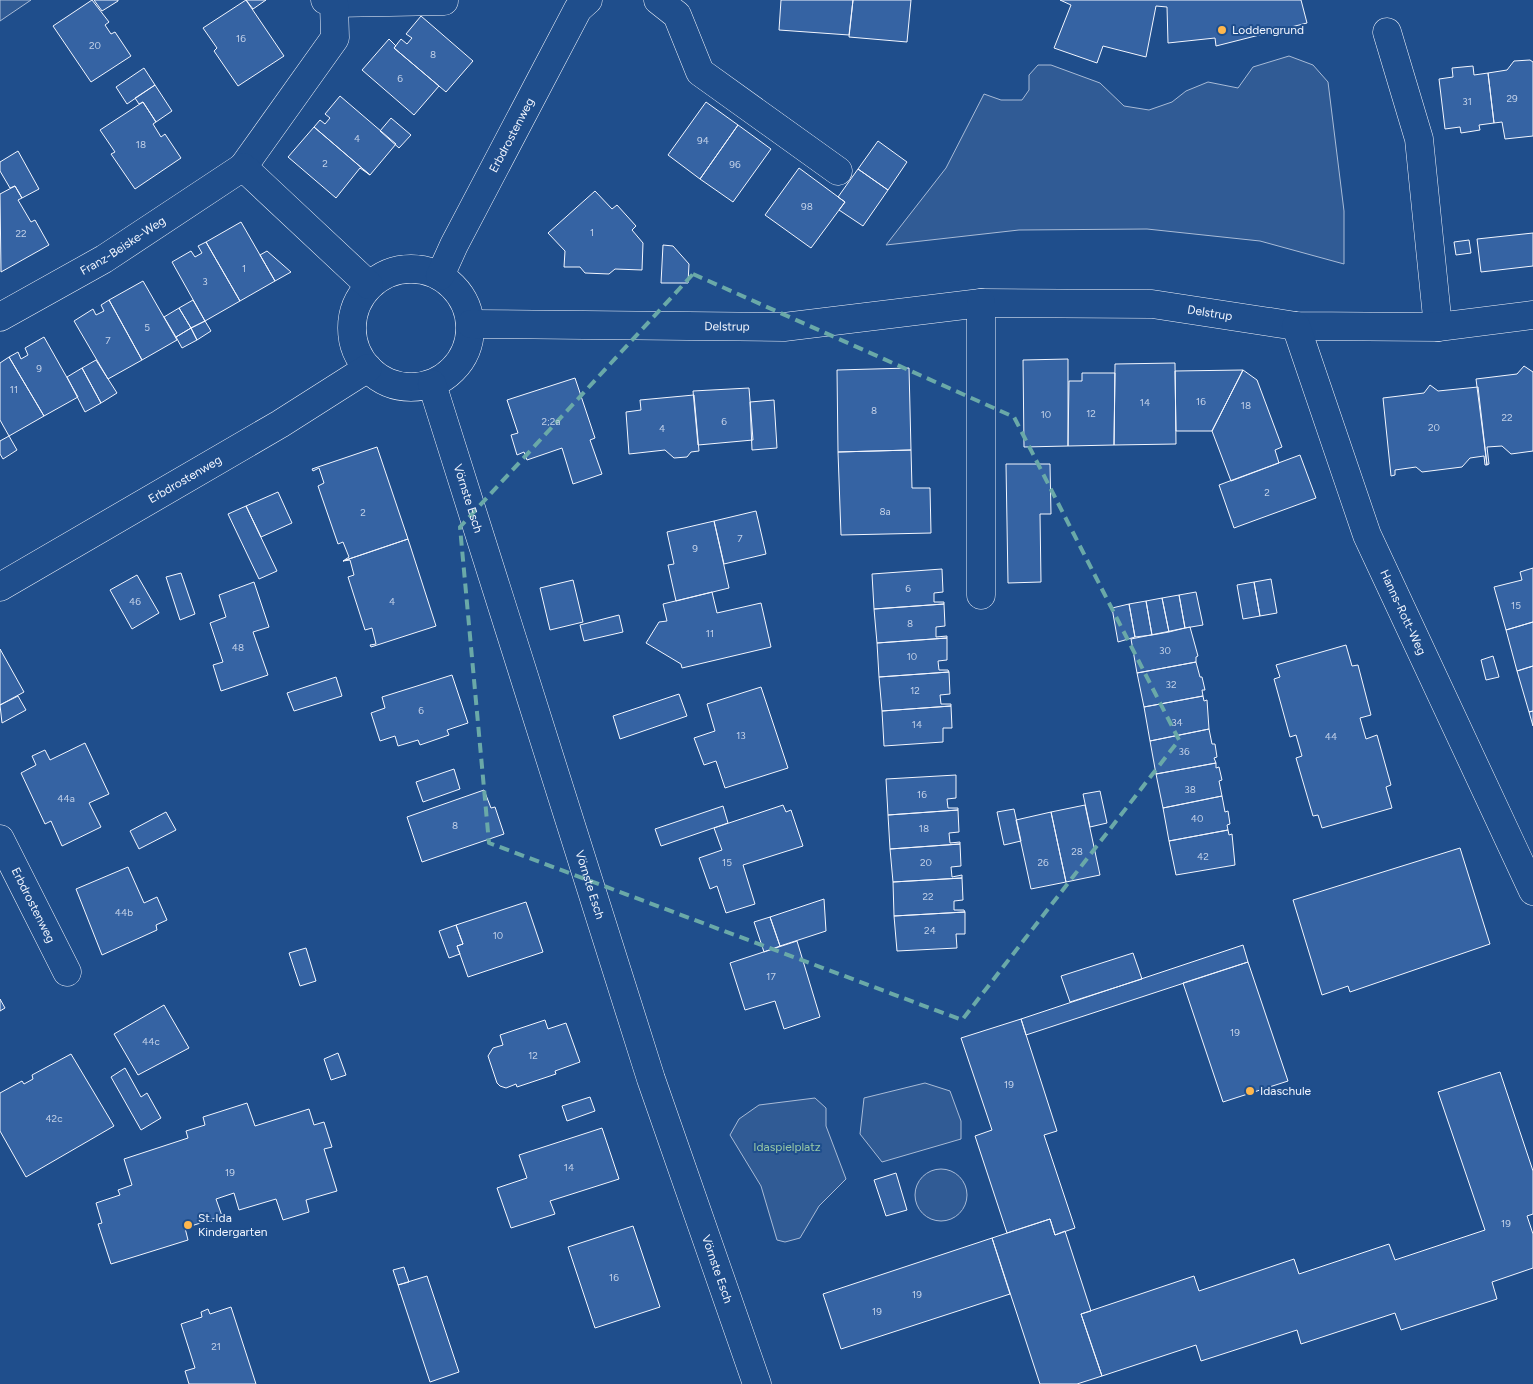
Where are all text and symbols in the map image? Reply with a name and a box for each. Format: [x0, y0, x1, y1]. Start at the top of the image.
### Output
place label: Loddengrund [1232, 23, 1304, 37]
marker: Loddengrund [1216, 24, 1228, 36]
house number: 16 [236, 32, 246, 45]
house number: 20 [89, 39, 101, 52]
house number: 8 [430, 48, 436, 61]
house number: 6 [397, 72, 403, 85]
house number: 29 [1506, 92, 1518, 105]
street label: Erbdrostenweg [486, 95, 537, 175]
house number: 31 [1462, 95, 1472, 108]
house number: 4 [354, 132, 360, 145]
house number: 94 [697, 134, 709, 147]
house number: 18 [136, 138, 146, 151]
house number: 2 [322, 157, 328, 170]
house number: 96 [729, 158, 741, 171]
house number: 98 [801, 200, 813, 213]
street label: Franz-Beiske-Weg [78, 213, 168, 278]
house number: 1 [590, 226, 594, 239]
house number: 22 [15, 227, 27, 240]
house number: 1 [242, 262, 246, 275]
house number: 3 [202, 275, 208, 288]
street label: Delstrup [1186, 302, 1233, 323]
street label: Delstrup [704, 319, 750, 334]
house number: 5 [144, 321, 150, 334]
house number: 7 [105, 334, 111, 347]
house number: 9 [36, 362, 42, 375]
house number: 11 [10, 383, 18, 396]
house number: 16 [1196, 395, 1206, 408]
house number: 14 [1140, 396, 1150, 409]
house number: 18 [1241, 399, 1251, 412]
house number: 8 [871, 404, 877, 417]
house number: 12 [1086, 407, 1096, 420]
house number: 10 [1041, 408, 1051, 421]
house number: 22 [1501, 411, 1513, 424]
house number: 2;2a [542, 415, 560, 428]
house number: 6 [721, 415, 727, 428]
house number: 20 [1428, 421, 1440, 434]
house number: 4 [659, 422, 665, 435]
street label: Erbdrostenweg [146, 453, 224, 506]
street label: Vörnste Esch [451, 462, 486, 535]
house number: 2 [1264, 486, 1270, 499]
house number: 8a [879, 505, 891, 518]
house number: 2 [360, 506, 366, 519]
house number: 7 [737, 532, 743, 545]
house number: 9 [692, 542, 698, 555]
street label: Hanns-Rott-Weg [1377, 567, 1429, 657]
house number: 6 [905, 582, 911, 595]
house number: 46 [129, 595, 141, 608]
house number: 4 [389, 595, 395, 608]
house number: 15 [1511, 599, 1521, 612]
house number: 8 [907, 617, 913, 630]
house number: 11 [706, 627, 714, 640]
house number: 48 [232, 641, 244, 654]
house number: 30 [1159, 644, 1171, 657]
house number: 10 [907, 650, 917, 663]
house number: 32 [1165, 678, 1177, 691]
house number: 12 [910, 684, 920, 697]
house number: 6 [418, 704, 424, 717]
house number: 34 [1171, 716, 1183, 729]
house number: 14 [912, 718, 922, 731]
house number: 13 [736, 729, 746, 742]
house number: 44 [1325, 730, 1337, 743]
house number: 36 [1178, 745, 1190, 758]
house number: 38 [1184, 783, 1196, 796]
house number: 16 [917, 788, 927, 801]
house number: 44a [57, 792, 75, 805]
house number: 40 [1191, 812, 1203, 825]
house number: 8 [452, 819, 458, 832]
house number: 18 [919, 822, 929, 835]
house number: 28 [1071, 845, 1083, 858]
street label: Vörnste Esch [572, 849, 607, 921]
house number: 42 [1197, 850, 1209, 863]
house number: 15 [722, 856, 732, 869]
house number: 20 [920, 856, 932, 869]
house number: 26 [1037, 856, 1049, 869]
street label: Erbdrostenweg [8, 865, 58, 945]
house number: 22 [922, 890, 934, 903]
house number: 44b [115, 906, 133, 919]
house number: 24 [924, 924, 936, 937]
house number: 10 [493, 929, 503, 942]
house number: 17 [766, 970, 776, 983]
house number: 19 [1230, 1026, 1240, 1039]
house number: 44c [142, 1035, 160, 1048]
house number: 12 [528, 1049, 538, 1062]
house number: 19 [1004, 1078, 1014, 1091]
place label: Idaschule [1260, 1084, 1312, 1098]
marker: Idaschule [1244, 1085, 1256, 1097]
house number: 42c [45, 1112, 63, 1125]
park label: Idaspielplatz [753, 1140, 821, 1154]
house number: 14 [564, 1161, 574, 1174]
house number: 19 [225, 1166, 235, 1179]
place label: St. Ida Kindergarten [198, 1211, 268, 1239]
house number: 19 [1501, 1217, 1511, 1230]
marker: St. Ida Kindergarten [182, 1219, 194, 1231]
street label: Vörnste Esch [699, 1233, 735, 1305]
house number: 16 [609, 1271, 619, 1284]
house number: 19 [912, 1288, 922, 1301]
house number: 19 [872, 1305, 882, 1318]
house number: 21 [211, 1340, 221, 1353]

